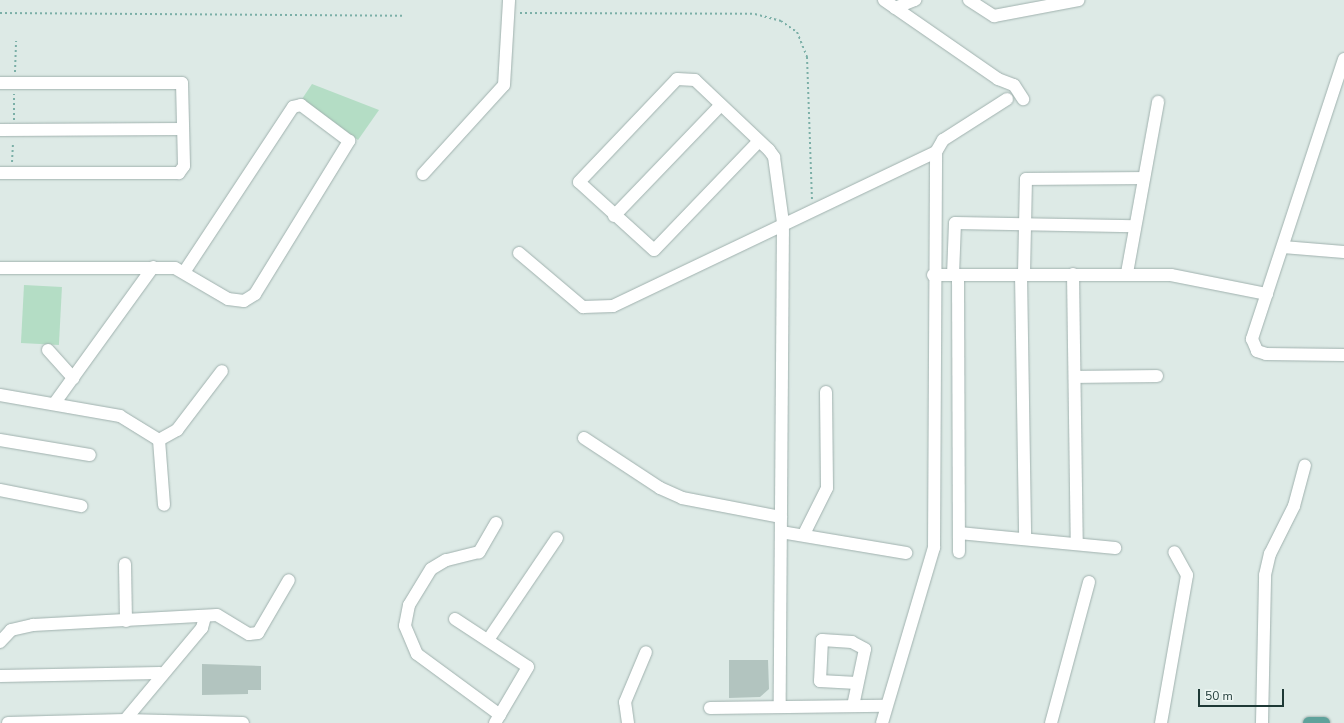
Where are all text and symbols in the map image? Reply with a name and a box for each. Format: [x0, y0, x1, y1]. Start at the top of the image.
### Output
scale bar [1200, 681, 1286, 707]
text: 50 m [1205, 688, 1233, 704]

